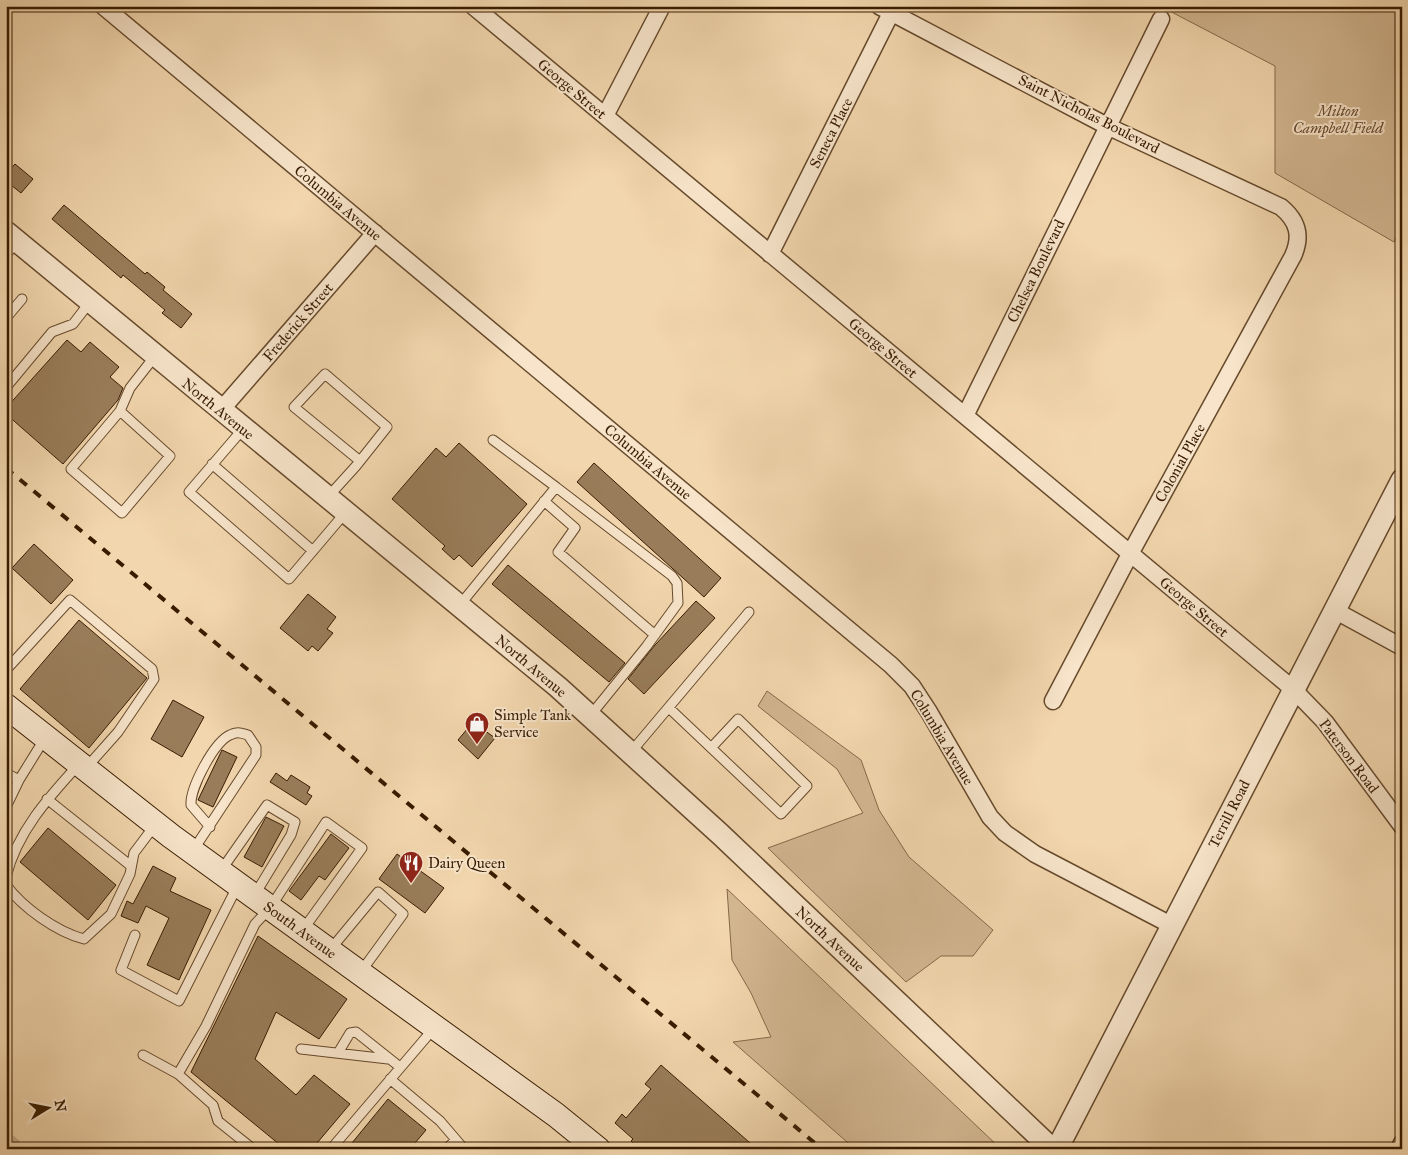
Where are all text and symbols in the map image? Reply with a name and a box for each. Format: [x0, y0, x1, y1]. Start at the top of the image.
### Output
street label: George Street [534, 55, 611, 123]
street label: Saint Nicholas Boulevard [1015, 71, 1163, 158]
street label: Seneca Place [806, 95, 856, 171]
park label: Milton Campbell Field [1293, 102, 1384, 138]
street label: Columbia Avenue [291, 161, 385, 245]
street label: Chelsea Boulevard [1003, 216, 1069, 325]
street label: Frederick Street [259, 278, 338, 365]
street label: George Street [845, 314, 922, 382]
street label: North Avenue [178, 374, 258, 444]
street label: Columbia Avenue [601, 420, 695, 504]
street label: Colonial Place [1151, 421, 1209, 505]
street label: George Street [1156, 573, 1233, 641]
street label: North Avenue [492, 631, 570, 701]
street label: Columbia Avenue [906, 686, 978, 788]
place label: Simple Tank Service [494, 706, 571, 741]
shop icon: Simple Tank Service [464, 711, 490, 745]
street label: Paterson Road [1315, 715, 1383, 797]
street label: Terrill Road [1204, 777, 1254, 851]
restaurant icon: Dairy Queen [398, 850, 424, 884]
place label: Dairy Queen [428, 854, 505, 872]
street label: South Avenue [260, 897, 340, 963]
street label: North Avenue [792, 903, 868, 975]
north arrow [22, 1082, 72, 1132]
text: N [51, 1099, 70, 1113]

